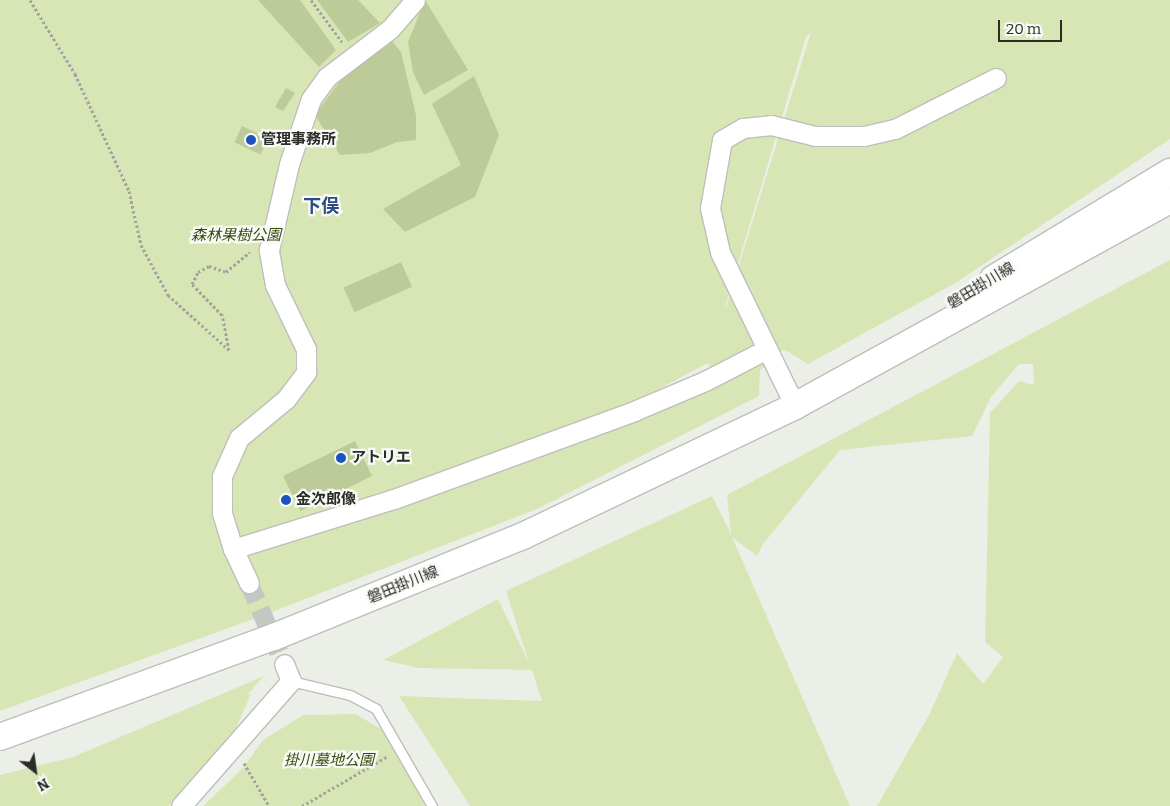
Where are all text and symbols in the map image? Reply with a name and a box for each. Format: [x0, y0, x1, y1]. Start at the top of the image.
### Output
scale bar [1000, 10, 1064, 42]
text: 20 m [1006, 20, 1041, 38]
place label: 管理事務所 [261, 131, 336, 149]
marker: 管理事務所 [245, 134, 257, 146]
district label: 下俣 [303, 195, 339, 217]
park label: 森林果樹公園 [191, 227, 281, 245]
street label: 磐田掛川線 [944, 259, 1018, 313]
place label: アトリエ [351, 449, 411, 467]
marker: アトリエ [335, 452, 347, 464]
place label: 金次郎像 [296, 491, 356, 509]
marker: 金次郎像 [280, 494, 292, 506]
street label: 磐田掛川線 [365, 563, 441, 607]
north arrow [10, 746, 60, 796]
park label: 掛川墓地公園 [284, 752, 374, 770]
text: N [34, 774, 52, 794]

